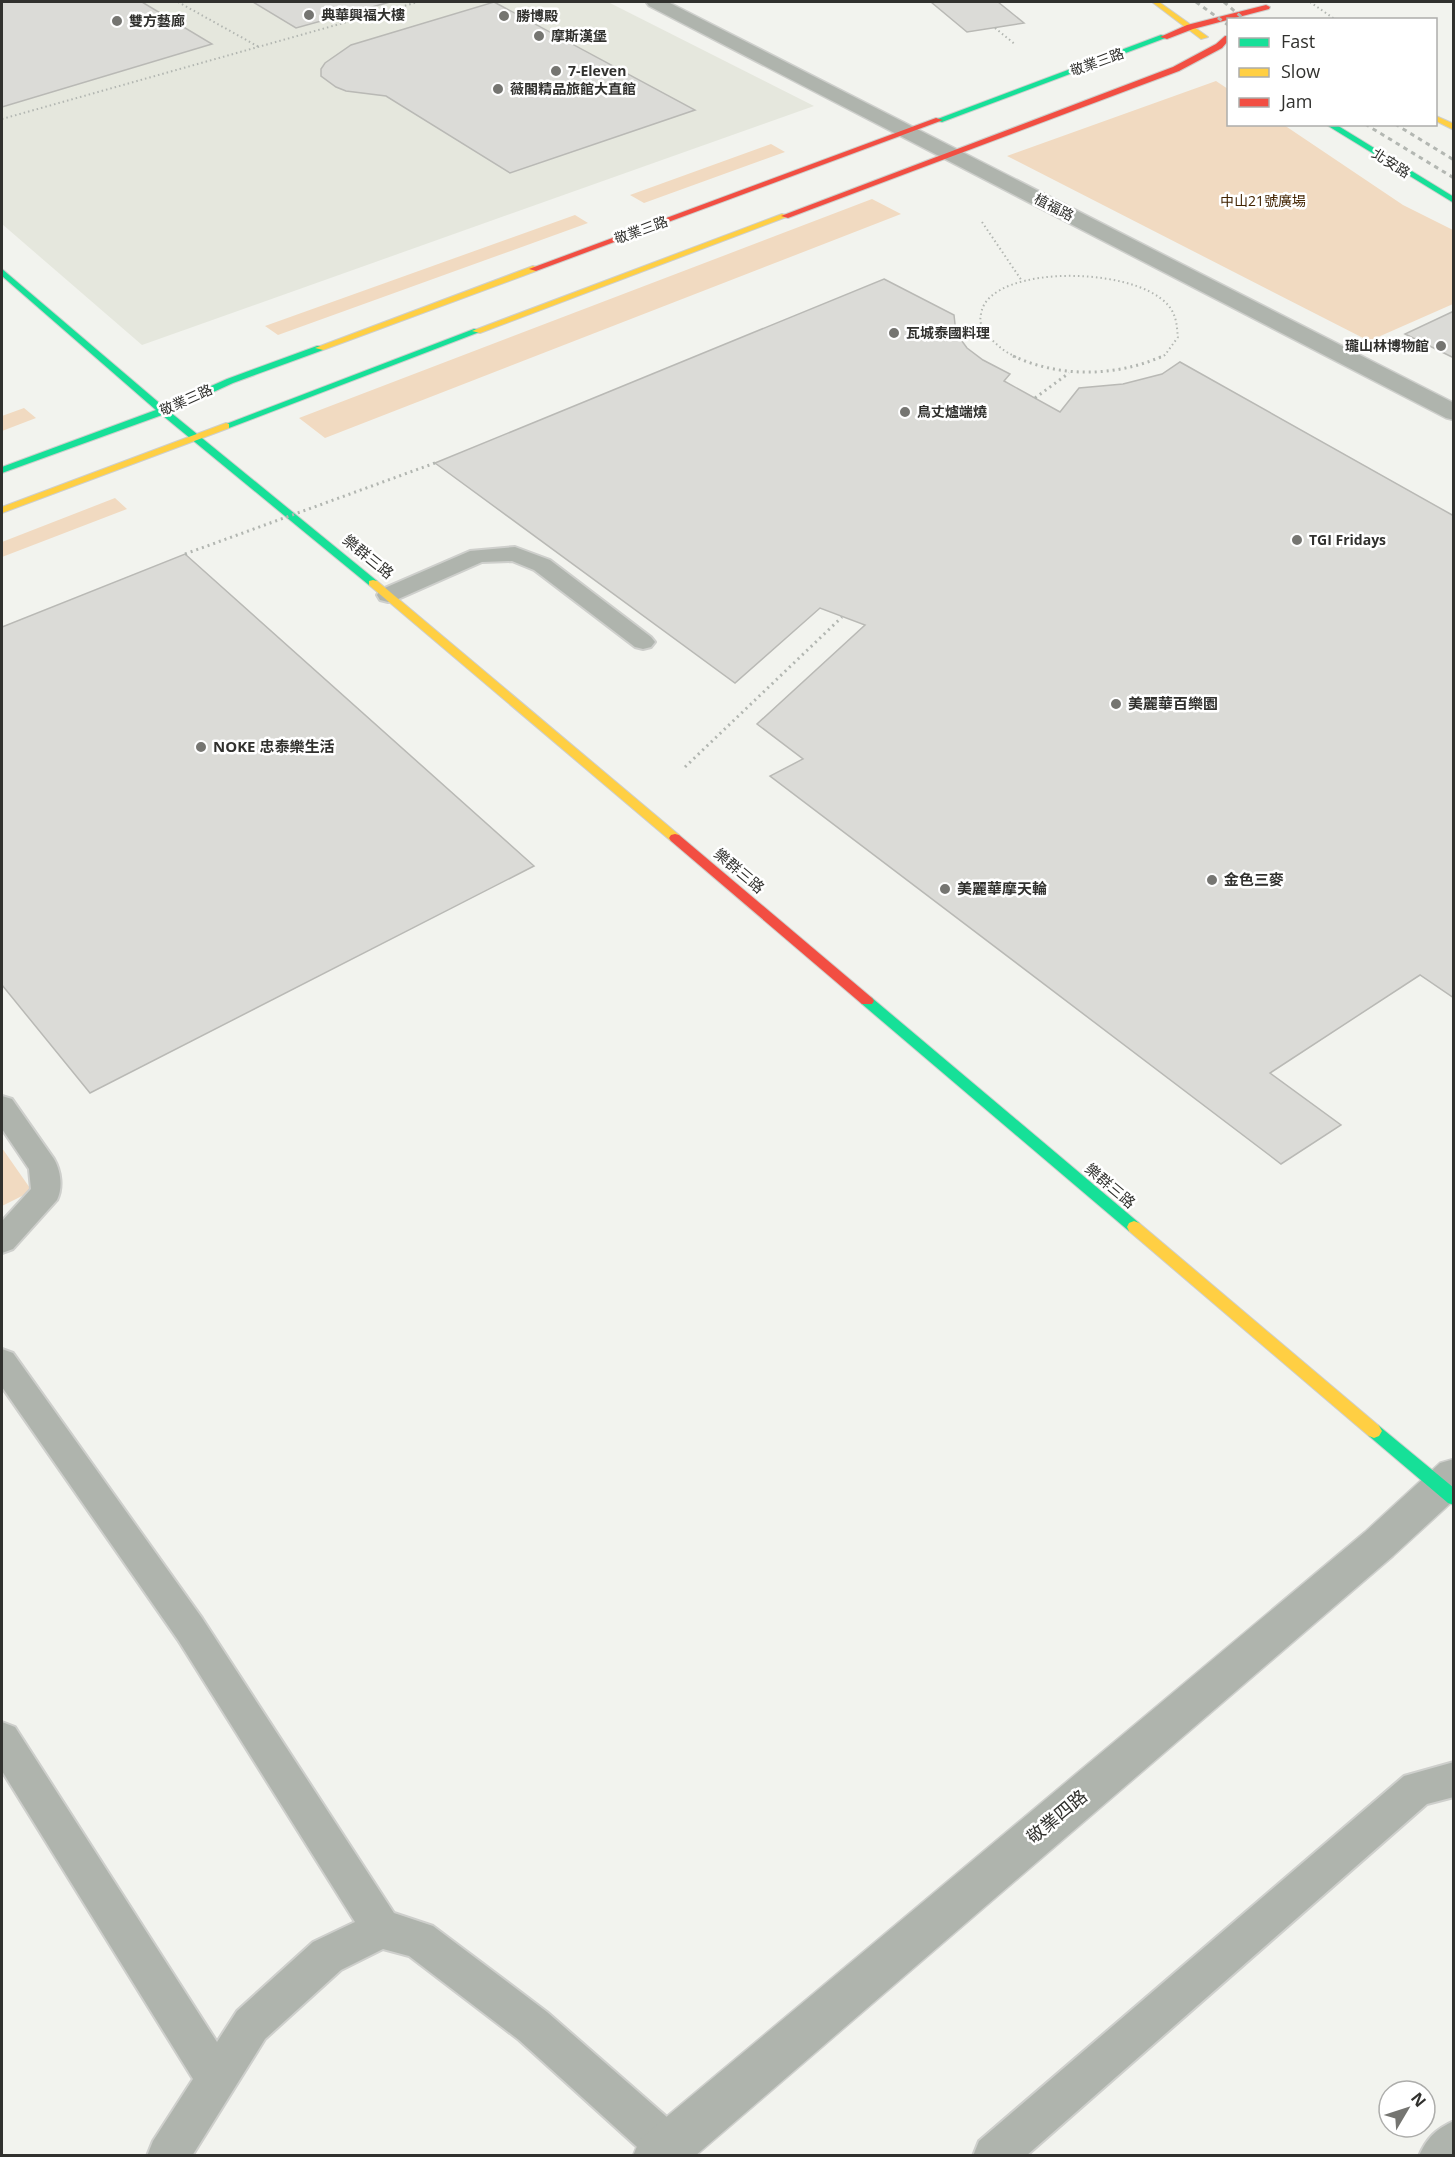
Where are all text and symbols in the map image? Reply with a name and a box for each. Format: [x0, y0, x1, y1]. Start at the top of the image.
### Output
place label: 典華興福大樓 [321, 5, 405, 24]
place label: 勝博殿 [516, 6, 558, 25]
marker: 典華興福大樓 [302, 8, 316, 22]
marker: 勝博殿 [497, 9, 511, 23]
place label: 雙方藝廊 [129, 11, 185, 30]
marker: 雙方藝廊 [110, 14, 124, 28]
legend [1227, 18, 1437, 126]
place label: 摩斯漢堡 [551, 26, 607, 45]
marker: 摩斯漢堡 [532, 29, 546, 43]
text: Fast [1281, 29, 1315, 53]
street label: 敬業三路 [1067, 43, 1126, 80]
text: Slow [1281, 59, 1320, 83]
place label: 7-Eleven [568, 61, 626, 80]
marker: 7-Eleven [549, 64, 563, 78]
place label: 薇閣精品旅館大直館 [510, 79, 636, 98]
marker: 薇閣精品旅館大直館 [491, 82, 505, 96]
text: Jam [1279, 89, 1313, 113]
street label: 北安路 [1368, 143, 1414, 182]
street label: 植福路 [1031, 189, 1077, 225]
park label: 中山21號廣場 [1220, 191, 1306, 210]
street label: 敬業三路 [611, 211, 670, 248]
place label: 瓦城泰國料理 [906, 323, 990, 342]
marker: 瓦城泰國料理 [887, 326, 901, 340]
place label: 瓏山林博物館 [1345, 336, 1429, 355]
marker: 瓏山林博物館 [1434, 339, 1448, 353]
street label: 敬業三路 [156, 379, 215, 420]
place label: 鳥丈爐端燒 [917, 402, 987, 421]
marker: 鳥丈爐端燒 [898, 405, 912, 419]
street label: 樂群三路 [339, 530, 398, 583]
place label: TGI Fridays [1309, 530, 1386, 549]
marker: TGI Fridays [1290, 533, 1304, 547]
place label: 美麗華百樂園 [1128, 693, 1218, 713]
marker: 美麗華百樂園 [1109, 697, 1123, 711]
place label: NOKE 忠泰樂生活 [213, 736, 334, 756]
marker: NOKE 忠泰樂生活 [194, 740, 208, 754]
street label: 樂群三路 [710, 843, 769, 897]
place label: 金色三麥 [1224, 869, 1284, 889]
marker: 金色三麥 [1205, 873, 1219, 887]
place label: 美麗華摩天輪 [957, 878, 1047, 898]
marker: 美麗華摩天輪 [938, 882, 952, 896]
street label: 樂群三路 [1081, 1158, 1140, 1212]
street label: 敬業四路 [1021, 1784, 1092, 1849]
north arrow [1377, 2079, 1437, 2139]
text: N [1406, 2088, 1431, 2112]

